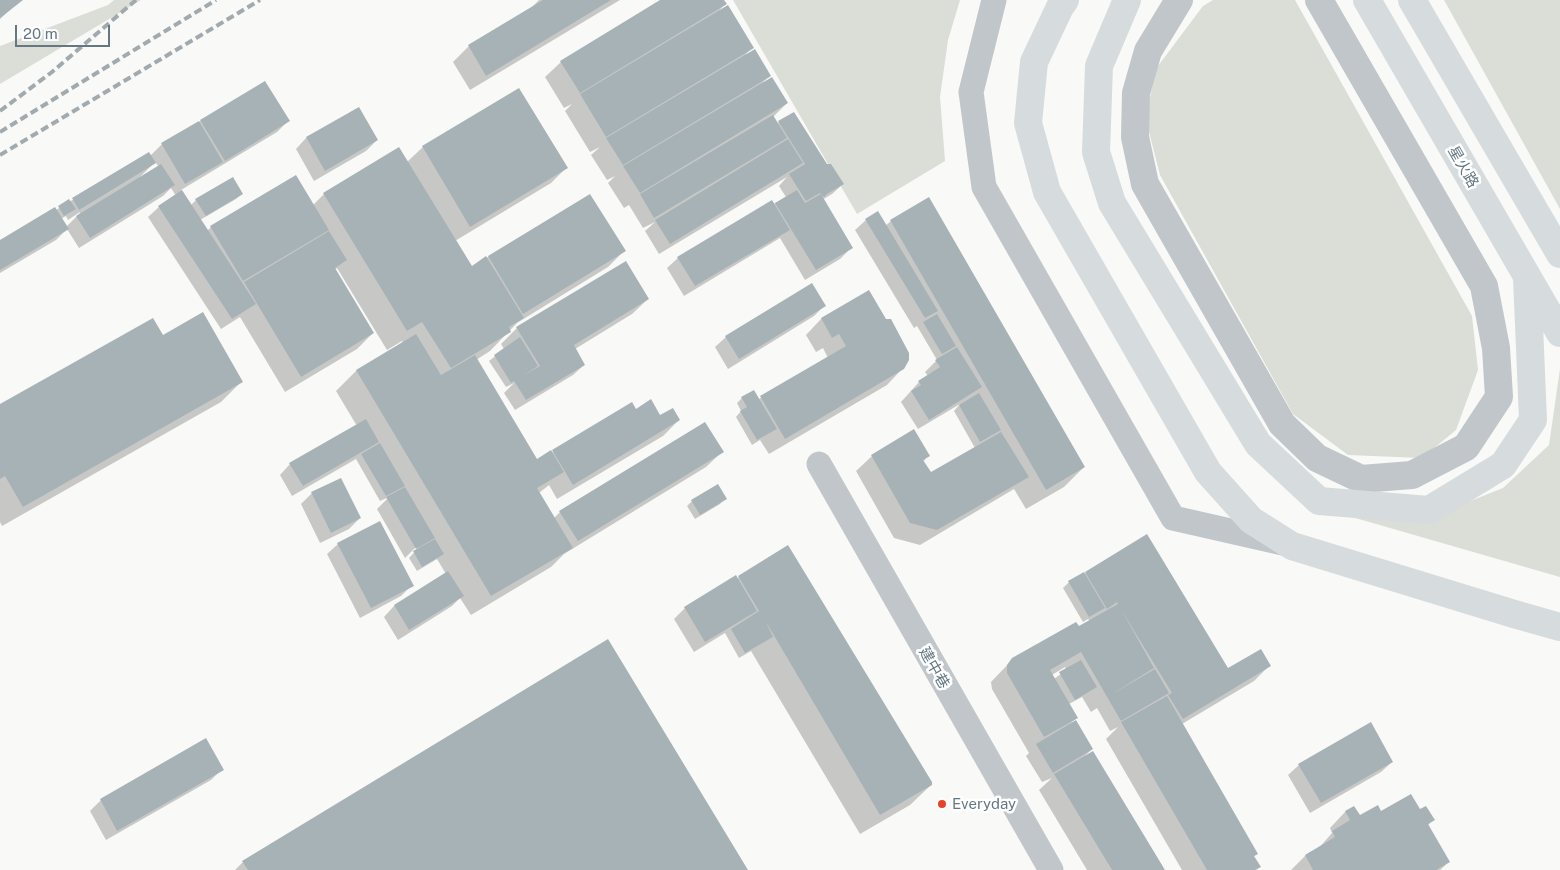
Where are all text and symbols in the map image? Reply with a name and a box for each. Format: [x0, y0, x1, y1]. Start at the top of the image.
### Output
scale bar [18, 15, 112, 47]
text: 20 m [23, 25, 58, 42]
street label: 星火路 [1444, 143, 1482, 191]
street label: 建中巷 [915, 644, 953, 692]
place label: Everyday [952, 795, 1016, 813]
marker: Everyday [936, 798, 948, 810]

